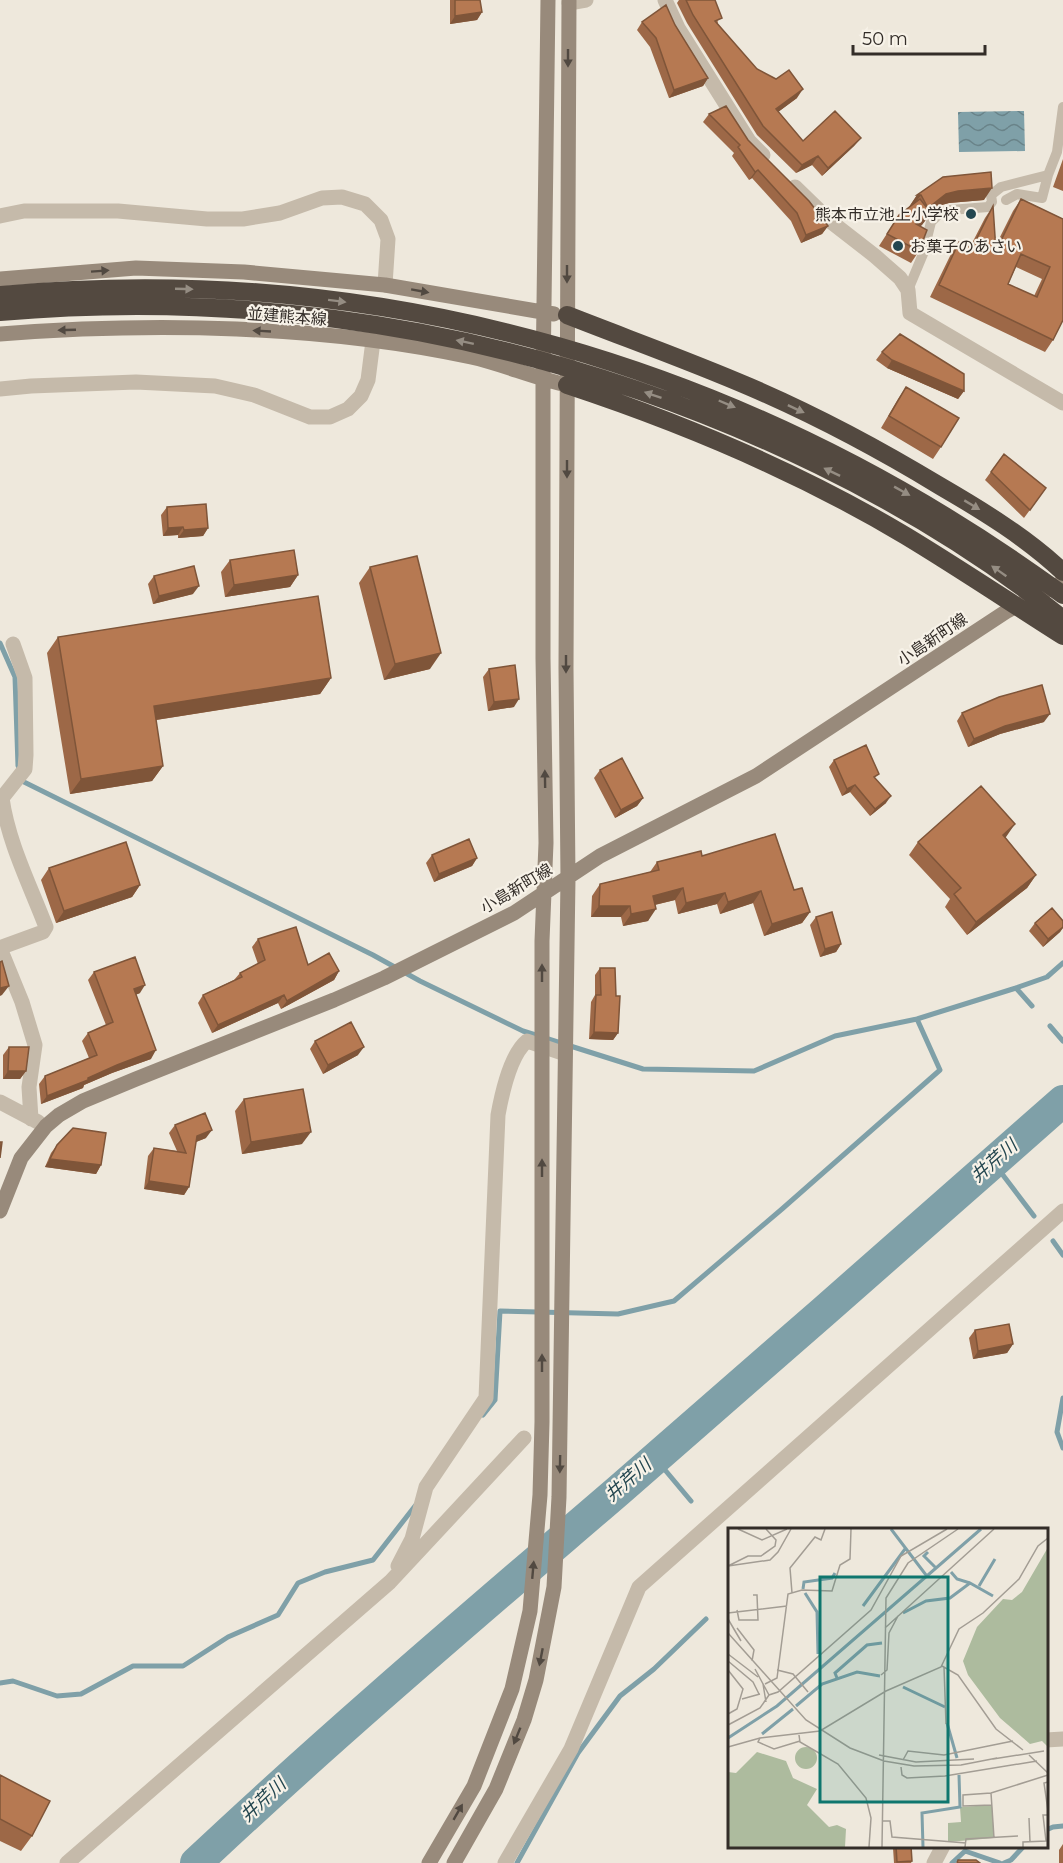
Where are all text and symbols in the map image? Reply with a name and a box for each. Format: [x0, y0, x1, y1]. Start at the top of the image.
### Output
scale bar [853, 18, 985, 56]
text: 50 m [862, 28, 908, 50]
one-way arrow [564, 49, 573, 68]
place label: 熊本市立池上小学校 [815, 205, 959, 224]
marker: 熊本市立池上小学校 [964, 207, 978, 221]
place label: お菓子のあさい [910, 237, 1022, 256]
marker: お菓子のあさい [891, 239, 905, 253]
one-way arrow [562, 265, 572, 284]
one-way arrow [91, 266, 110, 276]
one-way arrow [175, 284, 194, 294]
one-way arrow [411, 287, 430, 296]
one-way arrow [327, 296, 346, 306]
street label: 並建熊本線 [246, 304, 328, 329]
one-way arrow [58, 325, 77, 335]
one-way arrow [253, 327, 272, 336]
one-way arrow [456, 336, 475, 346]
one-way arrow [644, 389, 662, 399]
one-way arrow [718, 400, 736, 409]
one-way arrow [788, 404, 805, 413]
one-way arrow [562, 460, 572, 479]
one-way arrow [823, 467, 840, 476]
one-way arrow [894, 486, 911, 496]
one-way arrow [964, 499, 980, 510]
one-way arrow [992, 565, 1008, 577]
street label: 小島新町線 [894, 609, 971, 670]
one-way arrow [561, 655, 571, 674]
one-way arrow [540, 769, 550, 788]
street label: 小島新町線 [477, 860, 555, 917]
one-way arrow [537, 964, 547, 983]
water label: 井芹川 [966, 1134, 1023, 1187]
one-way arrow [537, 1159, 547, 1178]
one-way arrow [537, 1354, 547, 1373]
water label: 井芹川 [600, 1453, 657, 1506]
one-way arrow [555, 1454, 564, 1473]
inset map [728, 1528, 1048, 1848]
one-way arrow [528, 1560, 538, 1579]
one-way arrow [536, 1648, 545, 1667]
one-way arrow [512, 1727, 522, 1745]
water label: 井芹川 [236, 1772, 292, 1826]
one-way arrow [453, 1803, 463, 1820]

